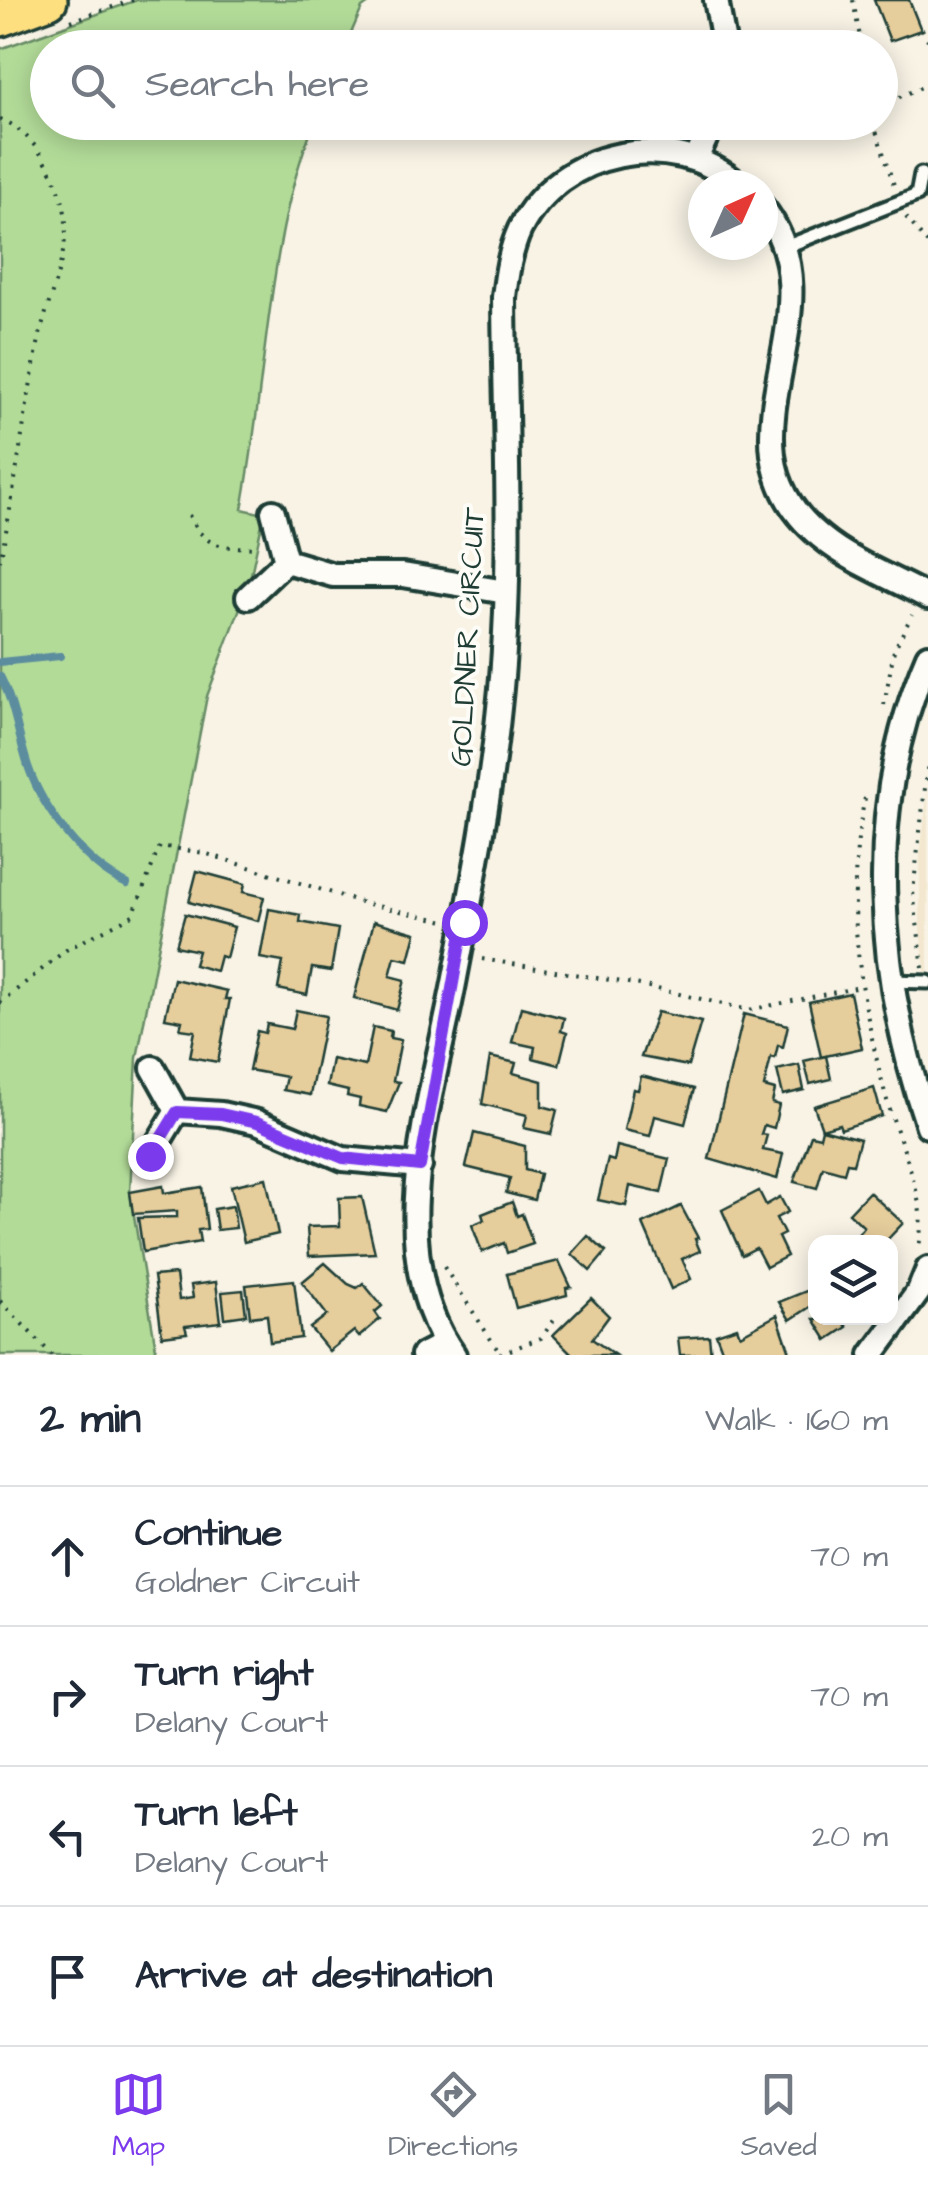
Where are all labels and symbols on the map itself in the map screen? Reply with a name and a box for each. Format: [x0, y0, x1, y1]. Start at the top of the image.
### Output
north arrow [688, 170, 778, 260]
street label: GOLDNER CIRCUIT [440, 506, 496, 768]
route start [442, 900, 488, 946]
route end [128, 1134, 174, 1180]

